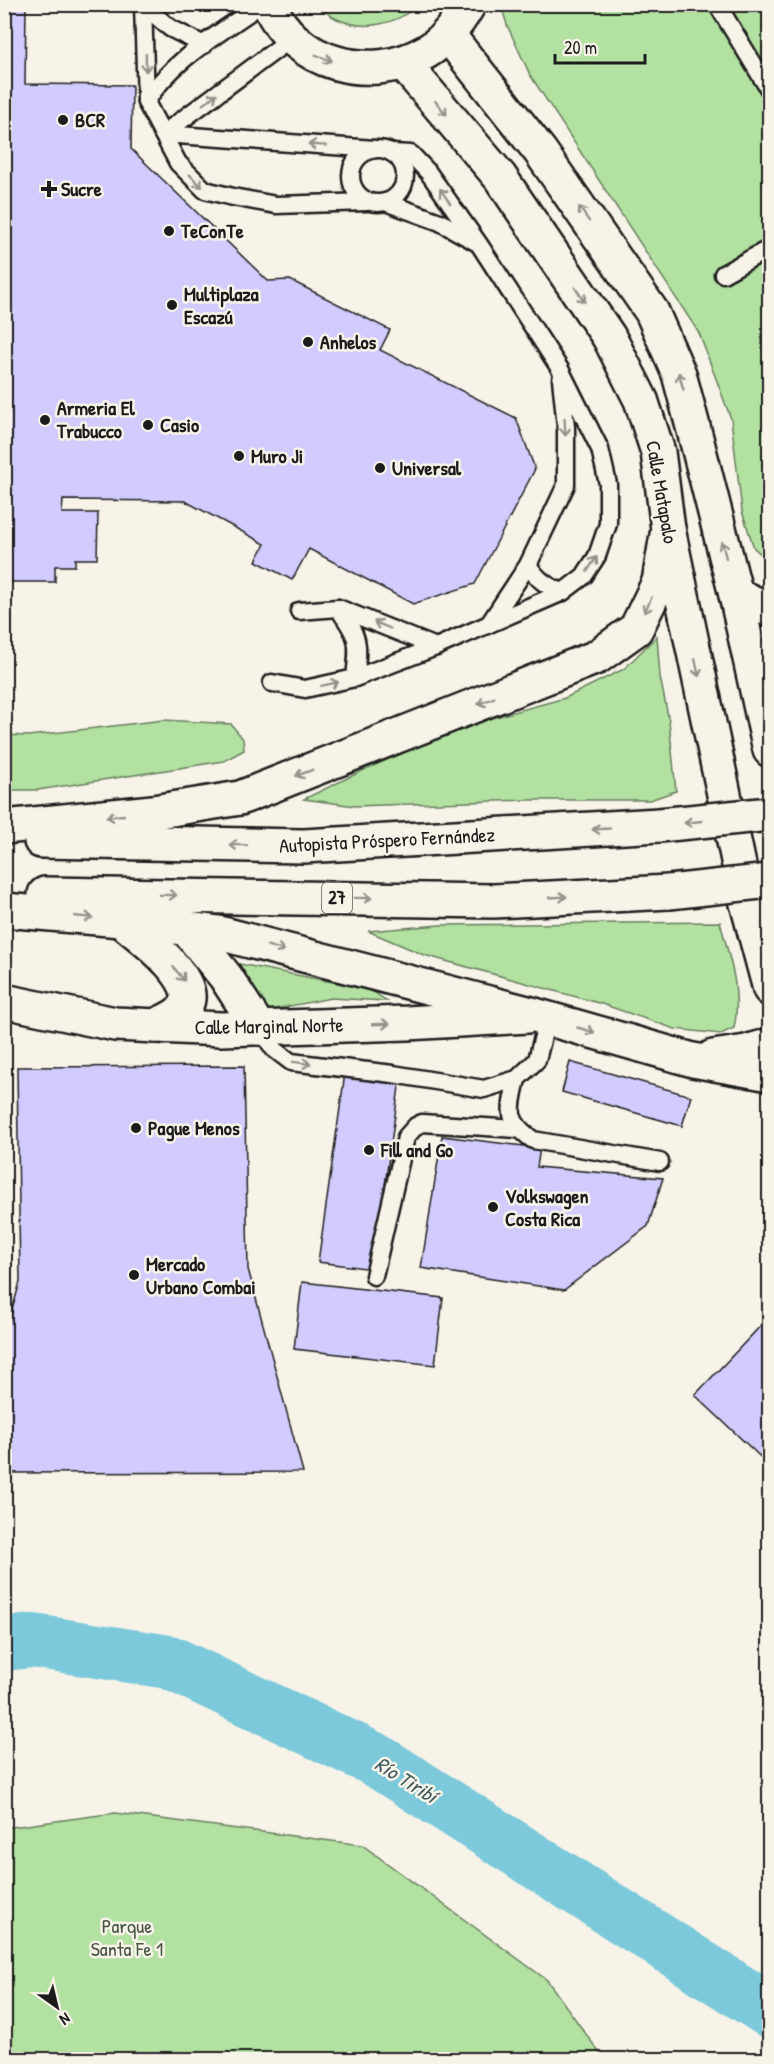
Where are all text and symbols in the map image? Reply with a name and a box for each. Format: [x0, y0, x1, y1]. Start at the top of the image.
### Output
scale bar [555, 27, 645, 65]
text: 20 m [564, 35, 597, 60]
one-way arrow [140, 52, 151, 72]
one-way arrow [314, 53, 333, 64]
one-way arrow [202, 93, 218, 106]
one-way arrow [434, 100, 448, 115]
place label: BCR [75, 106, 105, 133]
marker: BCR [56, 113, 70, 127]
one-way arrow [307, 139, 327, 150]
one-way arrow [189, 174, 204, 189]
place label: Sucre [61, 175, 102, 202]
marker: Sucre [42, 182, 56, 196]
one-way arrow [439, 189, 452, 205]
one-way arrow [578, 206, 590, 222]
place label: TeConTe [180, 217, 244, 244]
marker: TeConTe [162, 224, 176, 238]
place label: Multiplaza Escazú [184, 280, 259, 330]
one-way arrow [574, 286, 586, 303]
marker: Multiplaza Escazú [165, 298, 179, 312]
place label: Anhelos [320, 328, 377, 355]
marker: Anhelos [301, 335, 315, 349]
one-way arrow [675, 372, 686, 391]
place label: Armeria El Trabucco [56, 394, 135, 444]
place label: Casio [160, 411, 199, 438]
marker: Armeria El Trabucco [38, 413, 52, 427]
one-way arrow [560, 416, 571, 436]
marker: Casio [141, 418, 155, 432]
street label: Calle Matapalo [640, 438, 685, 546]
place label: Muro Ji [251, 442, 303, 469]
marker: Muro Ji [232, 449, 246, 463]
place label: Universal [392, 454, 462, 481]
marker: Universal [373, 461, 387, 475]
one-way arrow [718, 541, 730, 560]
one-way arrow [586, 556, 598, 573]
one-way arrow [641, 595, 653, 613]
one-way arrow [374, 619, 392, 630]
one-way arrow [692, 658, 704, 677]
one-way arrow [320, 677, 339, 689]
one-way arrow [477, 696, 495, 707]
one-way arrow [295, 768, 314, 779]
one-way arrow [106, 811, 126, 822]
one-way arrow [684, 817, 704, 828]
street label: Autopista Próspero Fernández [278, 820, 496, 859]
one-way arrow [591, 823, 611, 834]
one-way arrow [229, 839, 249, 851]
road number: 27 [322, 883, 352, 913]
one-way arrow [157, 890, 177, 901]
one-way arrow [547, 892, 567, 903]
one-way arrow [352, 893, 372, 904]
one-way arrow [73, 912, 93, 923]
one-way arrow [266, 942, 285, 954]
one-way arrow [172, 966, 185, 982]
street label: Calle Marginal Norte [194, 1011, 344, 1040]
one-way arrow [371, 1018, 391, 1029]
one-way arrow [576, 1025, 595, 1037]
one-way arrow [292, 1058, 312, 1069]
place label: Pague Menos [148, 1114, 240, 1142]
marker: Pague Menos [129, 1121, 143, 1135]
place label: Fill and Go [380, 1136, 453, 1163]
marker: Fill and Go [362, 1143, 376, 1157]
place label: Volkswagen Costa Rica [505, 1182, 589, 1232]
marker: Volkswagen Costa Rica [486, 1200, 500, 1214]
place label: Mercado Urbano Combai [146, 1250, 256, 1300]
marker: Mercado Urbano Combai [127, 1268, 141, 1282]
water label: Río Tiribí [370, 1749, 446, 1812]
park label: Parque Santa Fe 1 [91, 1912, 163, 1962]
north arrow [27, 1977, 87, 2037]
text: N [55, 2008, 75, 2031]

